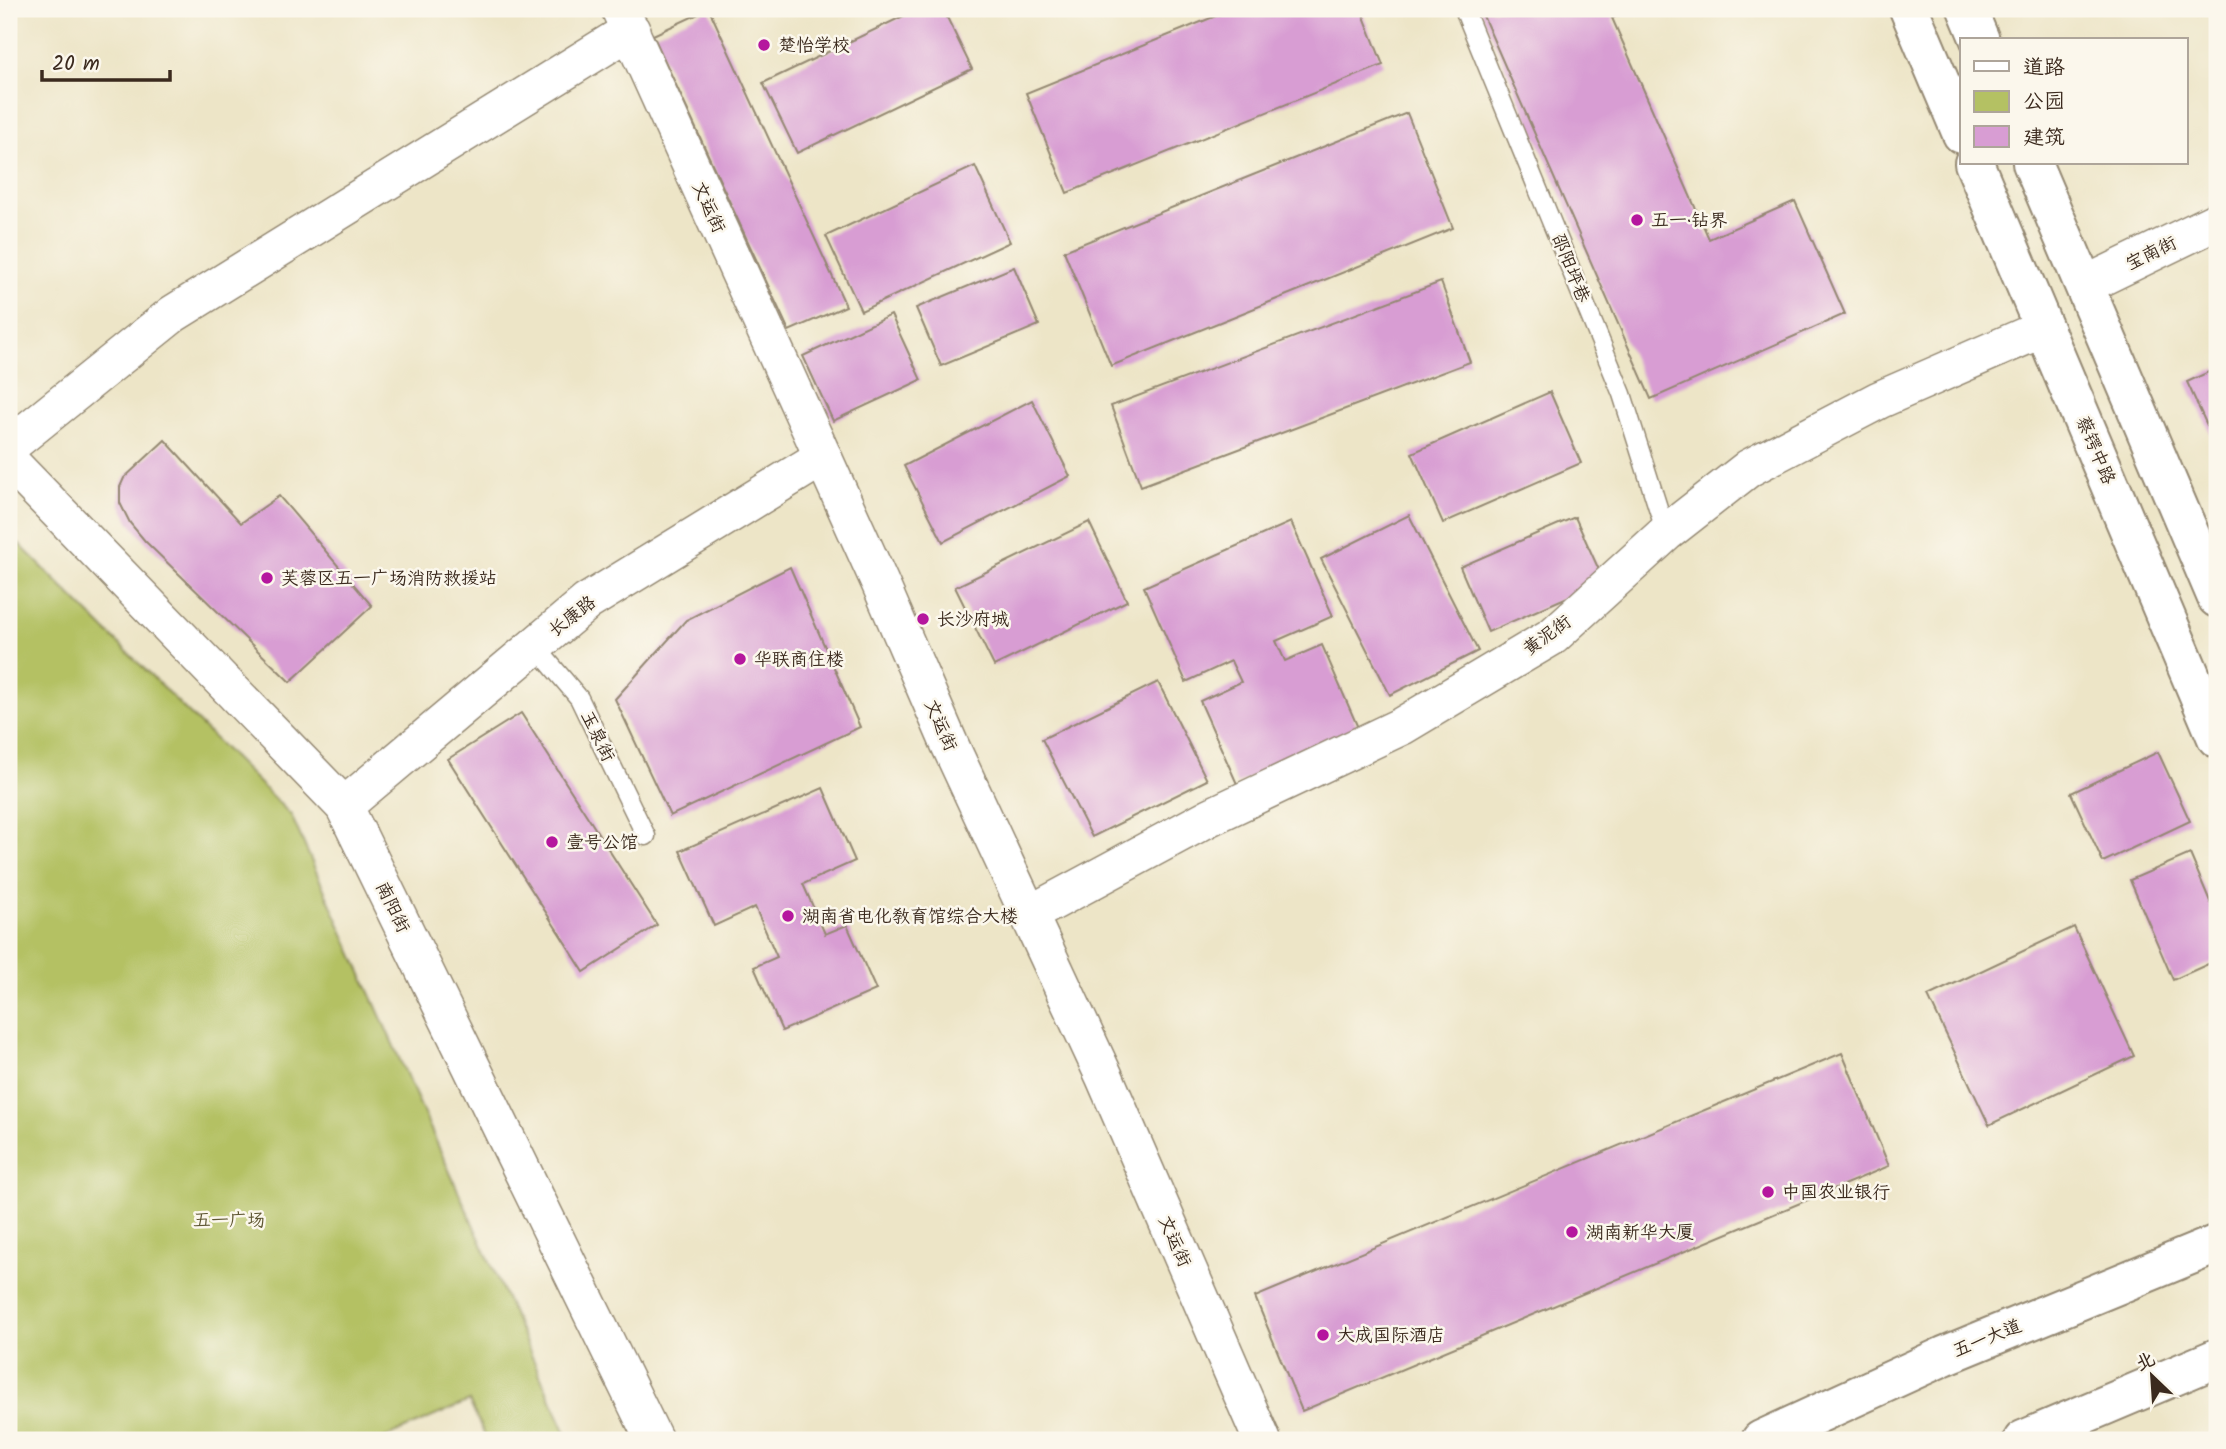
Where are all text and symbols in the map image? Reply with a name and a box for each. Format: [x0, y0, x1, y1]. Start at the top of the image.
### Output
place label: 楚怡学校 [778, 32, 850, 61]
marker: 楚怡学校 [756, 37, 772, 53]
scale bar [42, 38, 170, 82]
legend [1960, 38, 2188, 164]
text: 20 m [52, 48, 100, 81]
text: 道路 [2023, 52, 2065, 85]
text: 公园 [2023, 86, 2065, 119]
text: 建筑 [2023, 122, 2065, 155]
street label: 文运街 [683, 177, 732, 238]
place label: 五一·钻界 [1651, 207, 1727, 236]
marker: 五一·钻界 [1629, 212, 1645, 228]
street label: 宝南街 [2121, 229, 2182, 279]
street label: 邵阳坪巷 [1543, 230, 1597, 307]
street label: 蔡锷中路 [2067, 412, 2122, 489]
place label: 芙蓉区五一广场消防救援站 [281, 565, 497, 594]
marker: 芙蓉区五一广场消防救援站 [259, 570, 275, 586]
street label: 长康路 [543, 589, 603, 645]
place label: 长沙府城 [937, 606, 1009, 635]
street label: 黄泥街 [1518, 609, 1578, 664]
marker: 长沙府城 [915, 611, 931, 627]
place label: 华联商住楼 [754, 646, 844, 675]
marker: 华联商住楼 [732, 651, 748, 667]
street label: 文运街 [915, 695, 964, 756]
street label: 玉泉街 [572, 706, 622, 767]
place label: 壹号公馆 [566, 829, 638, 858]
marker: 壹号公馆 [544, 834, 560, 850]
street label: 南阳街 [367, 877, 417, 938]
place label: 湖南省电化教育馆综合大楼 [802, 903, 1018, 932]
marker: 湖南省电化教育馆综合大楼 [780, 908, 796, 924]
place label: 中国农业银行 [1782, 1179, 1890, 1208]
marker: 中国农业银行 [1760, 1184, 1776, 1200]
park label: 五一广场 [193, 1207, 265, 1236]
street label: 文运街 [1149, 1211, 1198, 1272]
place label: 湖南新华大厦 [1586, 1219, 1694, 1248]
marker: 湖南新华大厦 [1564, 1224, 1580, 1240]
street label: 五一大道 [1949, 1312, 2026, 1366]
place label: 大成国际酒店 [1337, 1322, 1445, 1351]
marker: 大成国际酒店 [1315, 1327, 1331, 1343]
north arrow [2118, 1340, 2188, 1410]
text: 北 [2131, 1345, 2161, 1380]

